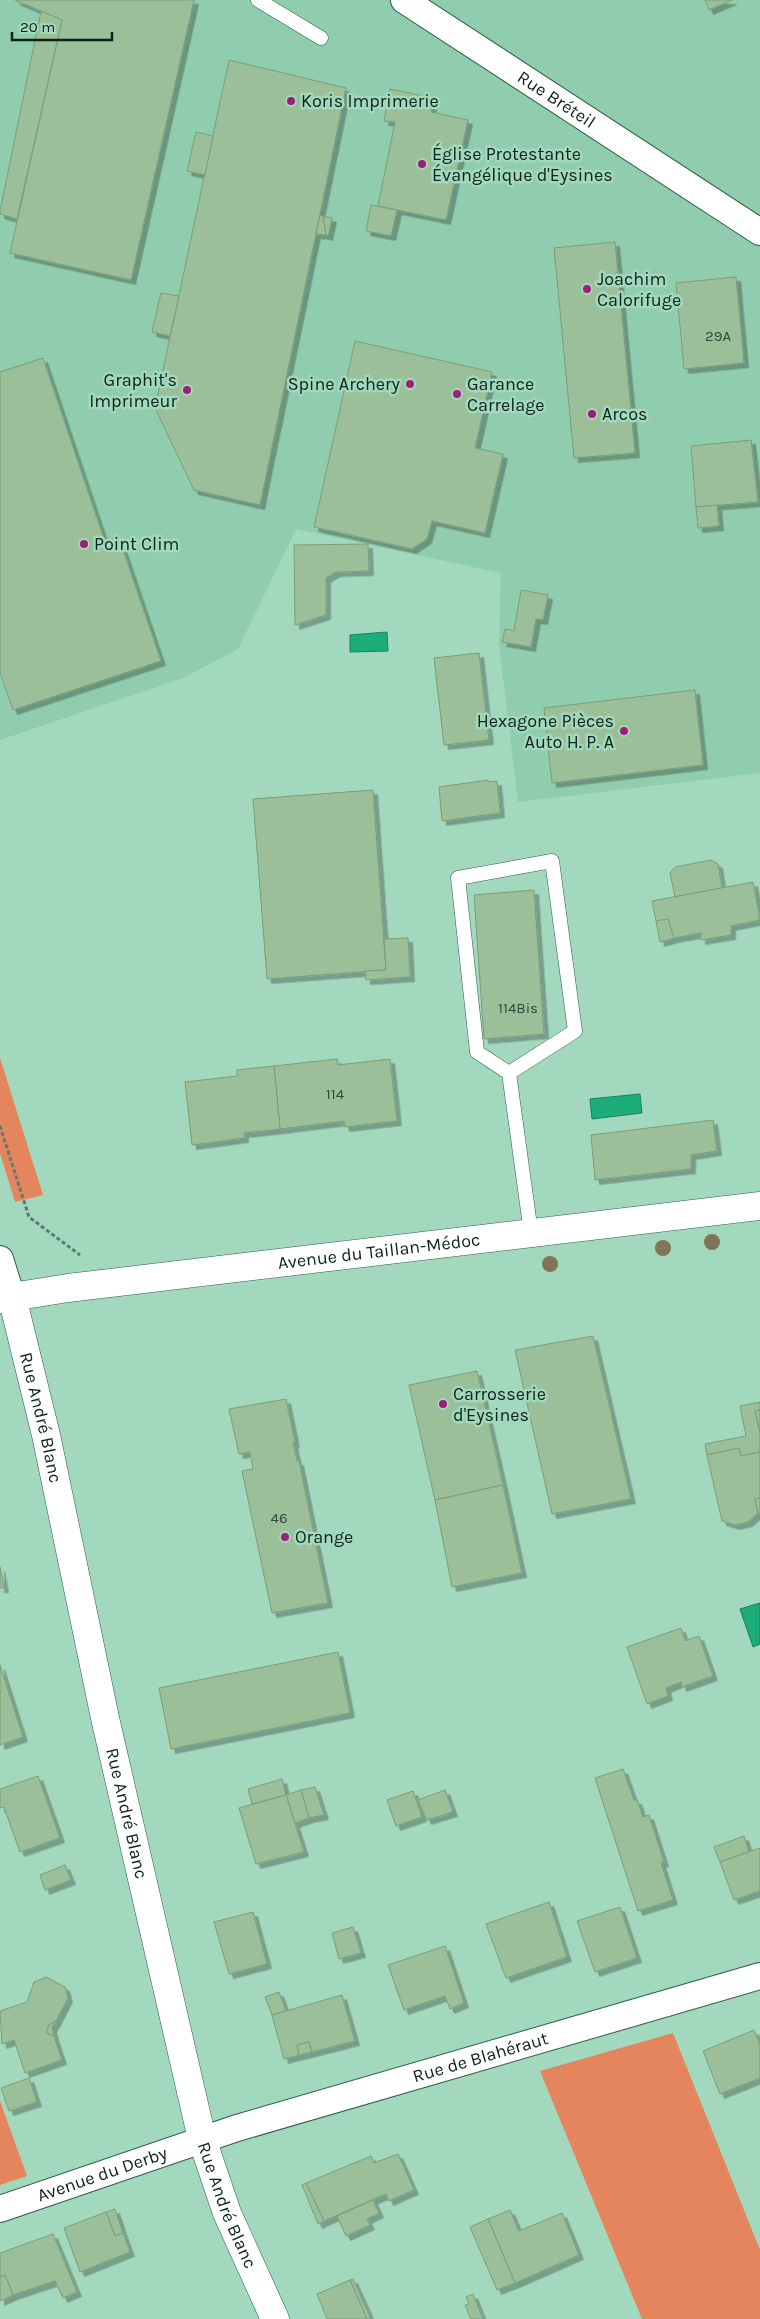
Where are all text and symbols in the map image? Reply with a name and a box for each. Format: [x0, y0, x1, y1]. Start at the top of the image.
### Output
scale bar [12, 10, 112, 42]
text: 20 m [20, 18, 55, 36]
street label: Rue Bréteil [513, 66, 600, 133]
place label: Koris Imprimerie [301, 90, 439, 112]
marker: Koris Imprimerie [285, 95, 297, 107]
place label: Église Protestante Évangélique d'Eysines [432, 142, 613, 186]
marker: Église Protestante Évangélique d'Eysines [416, 158, 428, 170]
place label: Joachim Calorifuge [597, 268, 681, 311]
marker: Joachim Calorifuge [581, 283, 593, 295]
house number: 29A [705, 327, 731, 345]
place label: Graphit's Imprimeur [89, 369, 177, 412]
place label: Spine Archery [288, 373, 401, 395]
place label: Garance Carrelage [467, 373, 545, 416]
marker: Spine Archery [404, 378, 416, 390]
marker: Graphit's Imprimeur [181, 384, 193, 396]
marker: Garance Carrelage [451, 388, 463, 400]
place label: Arcos [602, 403, 647, 425]
marker: Arcos [586, 408, 598, 420]
place label: Point Clim [94, 533, 179, 555]
marker: Point Clim [78, 538, 90, 550]
place label: Hexagone Pièces Auto H. P. A [477, 710, 614, 753]
marker: Hexagone Pièces Auto H. P. A [618, 725, 630, 737]
house number: 114Bis [498, 999, 538, 1017]
house number: 114 [326, 1085, 345, 1103]
street label: Avenue du Taillan-Médoc [277, 1228, 481, 1274]
street label: Rue André Blanc [15, 1350, 67, 1485]
place label: Carrosserie d'Eysines [453, 1383, 546, 1426]
marker: Carrosserie d'Eysines [437, 1398, 449, 1410]
house number: 46 [271, 1509, 287, 1527]
place label: Orange [295, 1526, 353, 1548]
marker: Orange [279, 1531, 291, 1543]
street label: Rue André Blanc [101, 1746, 153, 1881]
street label: Rue de Blahéraut [410, 2027, 551, 2087]
street label: Rue André Blanc [193, 2139, 262, 2272]
street label: Avenue du Derby [34, 2141, 171, 2206]

